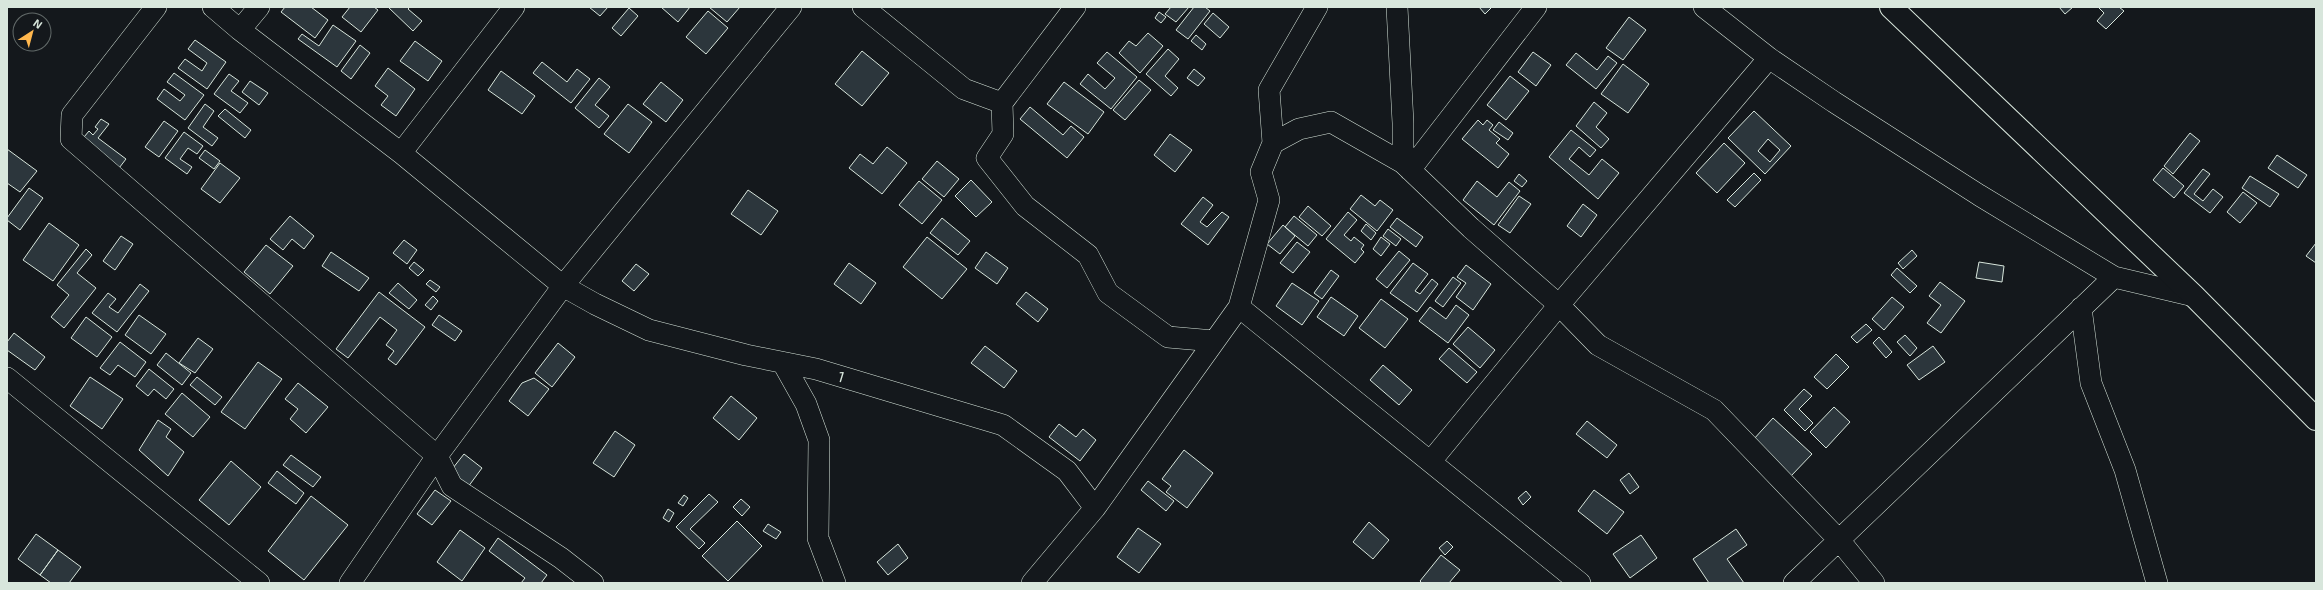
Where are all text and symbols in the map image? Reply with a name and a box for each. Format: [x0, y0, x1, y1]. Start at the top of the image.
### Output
north arrow [12, 12, 52, 52]
text: N [31, 16, 45, 31]
street label: 1 [836, 367, 847, 386]

